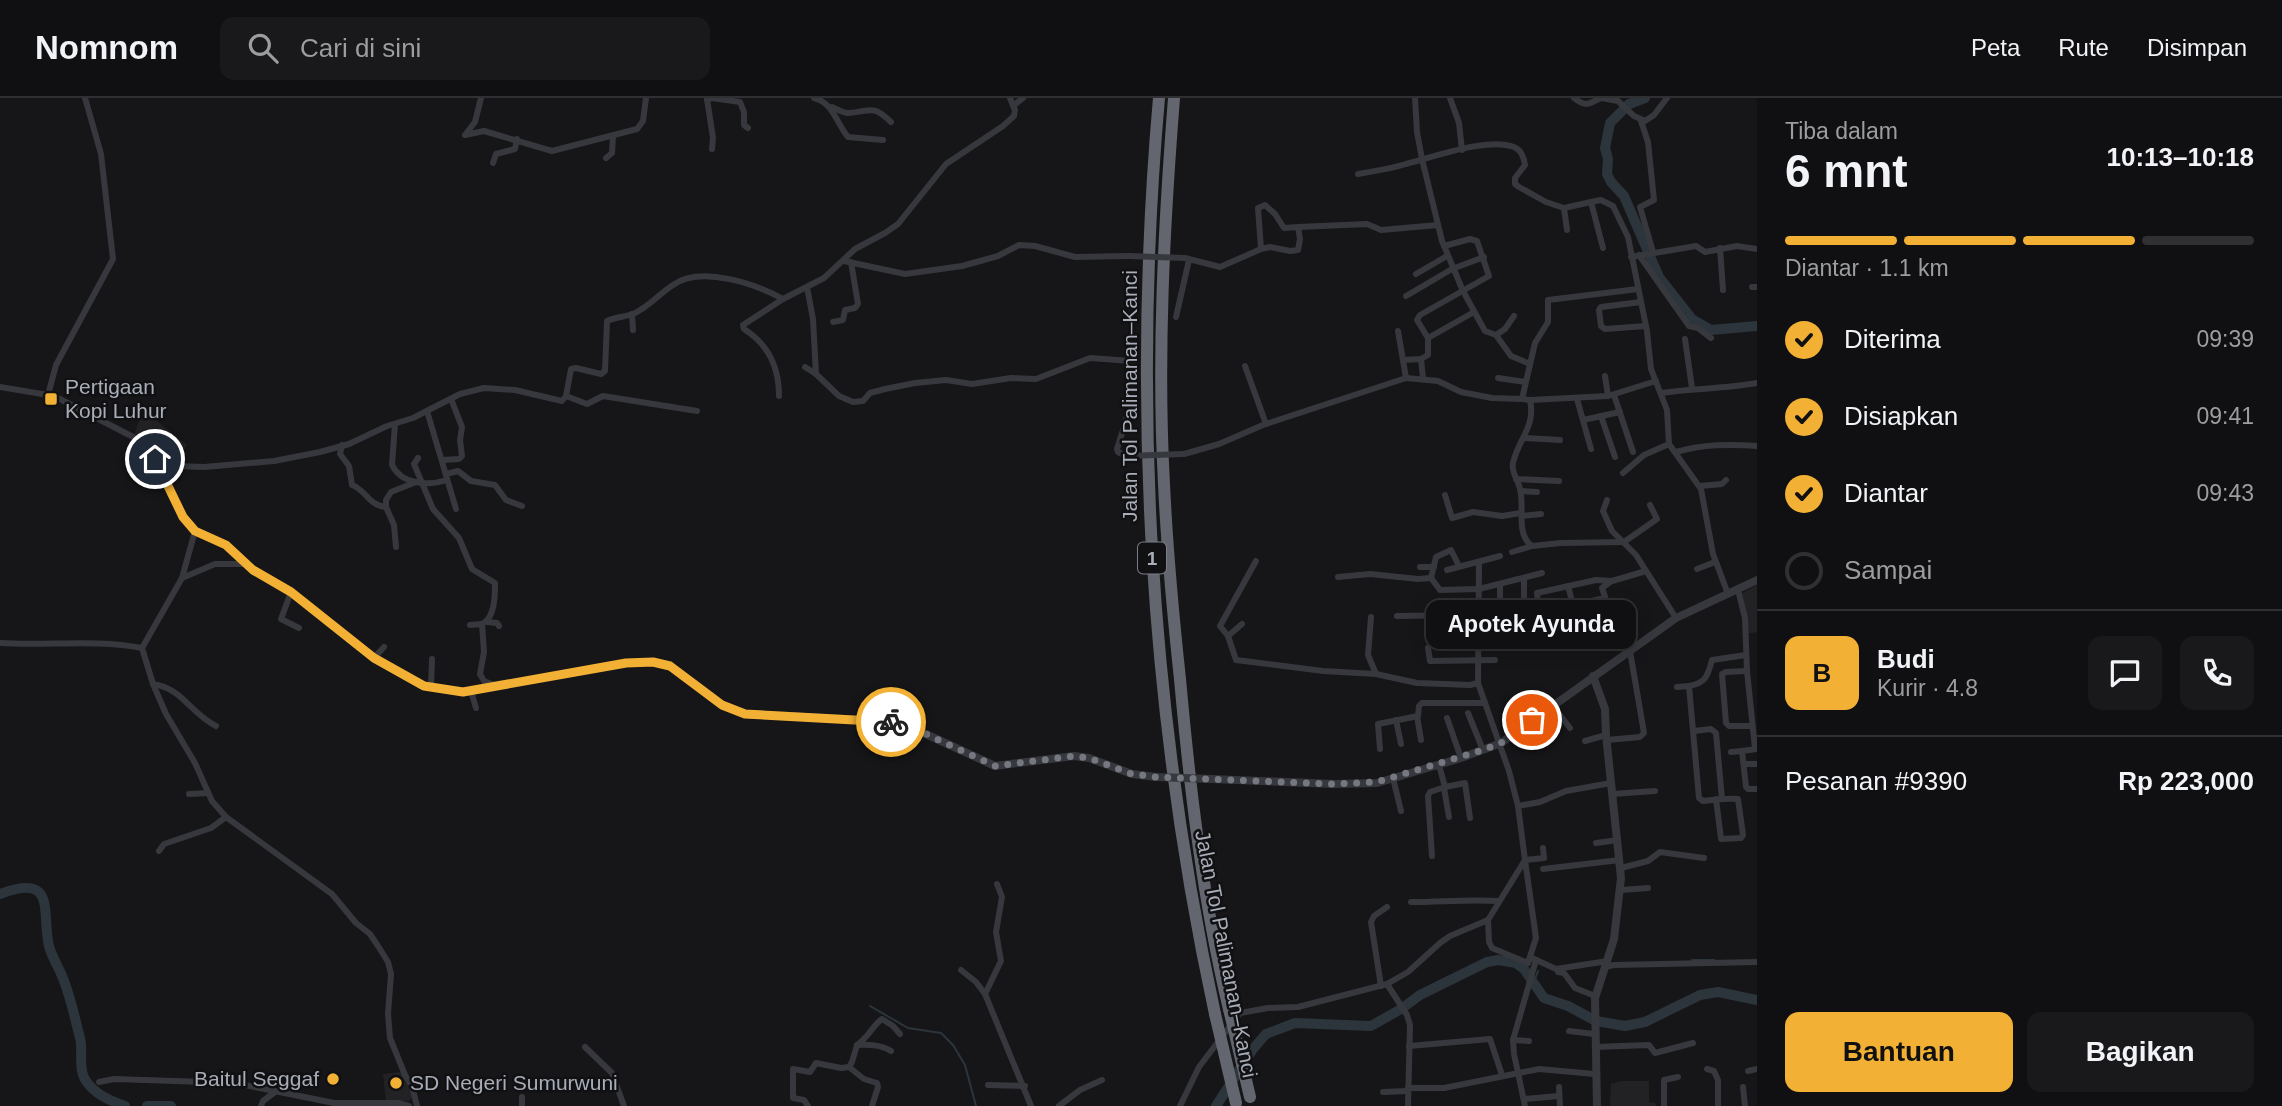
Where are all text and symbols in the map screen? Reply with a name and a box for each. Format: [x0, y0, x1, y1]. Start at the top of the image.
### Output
search box [220, 17, 710, 80]
text: Nomnom [35, 29, 178, 66]
icon: search [244, 29, 282, 67]
text: Cari di sini [300, 33, 421, 63]
text: Peta [1971, 34, 2020, 61]
text: Rute [2058, 34, 2109, 61]
text: Disimpan [2147, 34, 2247, 61]
text: Tiba dalam [1785, 118, 1898, 144]
text: 10:13–10:18 [2107, 142, 2254, 172]
text: 6 mnt [1785, 145, 1908, 197]
text: Diantar · 1.1 km [1785, 255, 1949, 281]
street label: Jalan Tol Palimanan–Kanci [1118, 270, 1141, 522]
icon: check [1785, 321, 1823, 359]
text: Diterima [1844, 324, 1941, 354]
text: 09:39 [2196, 326, 2254, 352]
place label: Pertigaan Kopi Luhur [65, 375, 167, 422]
marker: Pertigaan Kopi Luhur [43, 391, 59, 407]
icon: check [1785, 398, 1823, 436]
text: Disiapkan [1844, 401, 1958, 431]
text: 09:41 [2196, 403, 2254, 429]
pin [125, 429, 185, 489]
icon: home [136, 440, 174, 478]
icon: check [1785, 475, 1823, 513]
text: Diantar [1844, 478, 1928, 508]
text: 09:43 [2196, 480, 2254, 506]
road number: 1 [1138, 542, 1166, 573]
text: Sampai [1844, 555, 1932, 585]
callout: Apotek Ayunda [1427, 601, 1637, 650]
text: Apotek Ayunda [1448, 611, 1614, 637]
button: chat [2088, 636, 2162, 710]
button: phone [2180, 636, 2254, 710]
text: Budi [1877, 644, 1935, 674]
text: B [1813, 658, 1831, 688]
text: Kurir · 4.8 [1877, 675, 1978, 701]
courier [856, 687, 926, 757]
pin [1502, 690, 1562, 750]
icon: bag [1513, 701, 1551, 739]
icon: bike [872, 703, 910, 741]
text: Pesanan #9390 [1785, 766, 1967, 796]
text: Rp 223,000 [2118, 766, 2254, 796]
street label: Jalan Tol Palimanan–Kanci [1191, 828, 1262, 1080]
button: Bantuan [1785, 1012, 2013, 1092]
button: Bagikan [2027, 1012, 2254, 1092]
place label: Baitul Seggaf [194, 1067, 319, 1090]
marker: Baitul Seggaf [325, 1071, 341, 1087]
place label: SD Negeri Sumurwuni [410, 1071, 618, 1094]
marker: SD Negeri Sumurwuni [388, 1075, 404, 1091]

